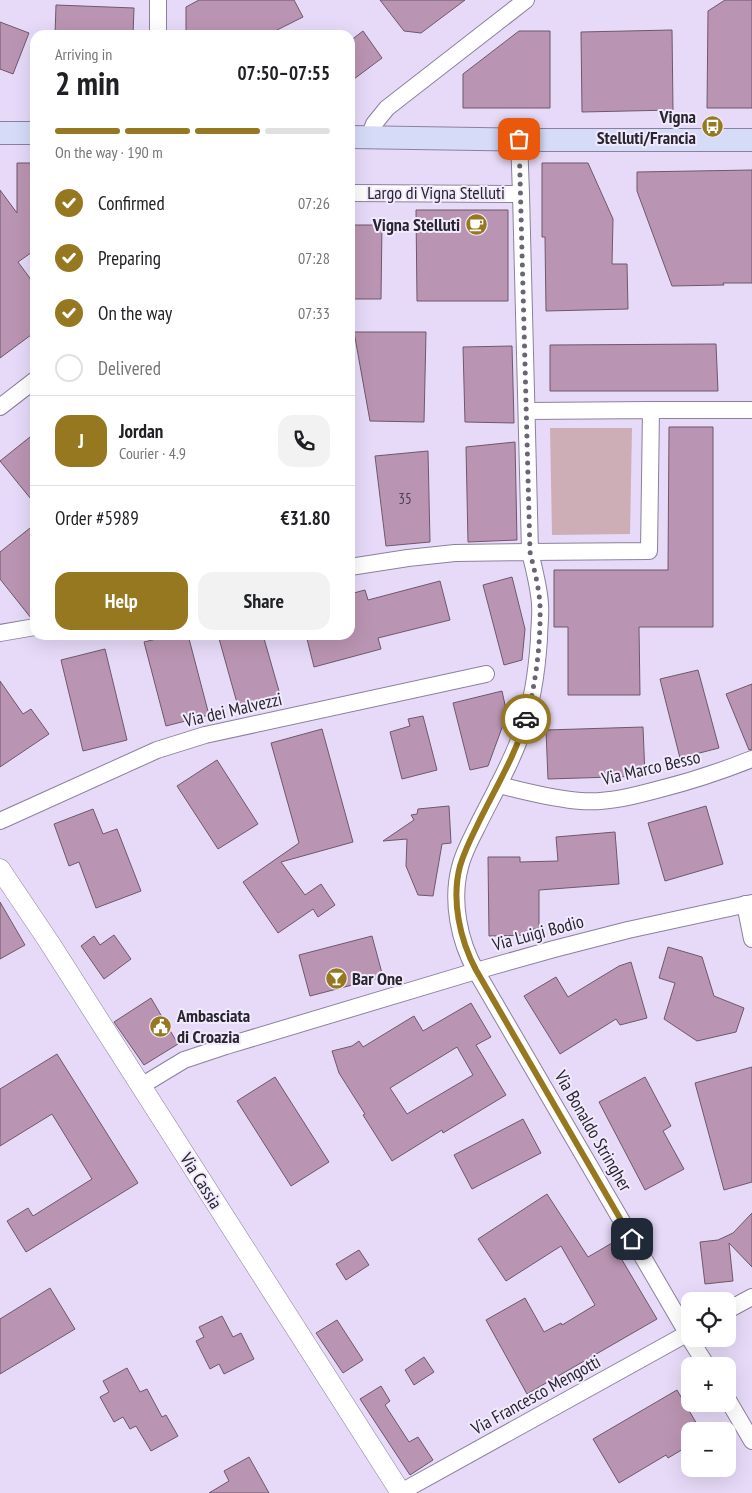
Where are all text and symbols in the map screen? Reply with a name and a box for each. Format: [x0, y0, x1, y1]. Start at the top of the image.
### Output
text: Arriving in [55, 44, 112, 64]
text: 07:50–07:55 [237, 61, 330, 85]
text: 2 min [55, 62, 120, 104]
place label: Vigna Stelluti/Francia [597, 105, 696, 149]
bus stop icon: Vigna Stelluti/Francia [700, 115, 724, 139]
pin [498, 118, 540, 160]
icon: bag [505, 125, 533, 153]
text: On the way · 190 m [55, 142, 163, 162]
street label: Largo di Vigna Stelluti [367, 181, 505, 204]
icon: check [55, 189, 83, 217]
text: Confirmed [98, 191, 165, 215]
text: 07:26 [298, 193, 330, 213]
place label: Vigna Stelluti [372, 213, 460, 236]
cafe icon: Vigna Stelluti [464, 213, 488, 237]
icon: check [55, 244, 83, 272]
text: Preparing [98, 246, 161, 270]
text: 07:28 [298, 248, 330, 268]
icon: check [55, 299, 83, 327]
text: On the way [98, 301, 172, 325]
text: 07:33 [298, 303, 330, 323]
text: Delivered [98, 356, 161, 380]
button: phone [278, 415, 330, 467]
text: Jordan [119, 419, 163, 443]
text: J [78, 429, 84, 453]
text: Courier · 4.9 [119, 443, 186, 463]
house number: 35 [398, 489, 412, 508]
text: Order #5989 [55, 506, 139, 530]
text: €31.80 [281, 506, 330, 530]
button: Help [55, 572, 188, 630]
button: Share [198, 572, 330, 630]
street label: Via dei Malvezzi [181, 687, 284, 732]
courier [501, 694, 551, 744]
icon: car [512, 705, 540, 733]
street label: Via Marco Besso [598, 745, 703, 790]
street label: Via Luigi Bodio [489, 909, 586, 956]
bar icon: Bar One [324, 967, 348, 991]
place label: Bar One [352, 967, 403, 990]
place label: Ambasciata di Croazia [176, 1004, 250, 1048]
public building icon: Ambasciata di Croazia [149, 1014, 173, 1038]
street label: Via Bonaldo Stringher [549, 1065, 637, 1195]
street label: Via Cassia [175, 1148, 228, 1213]
pin [611, 1218, 653, 1260]
icon: home [618, 1225, 646, 1253]
map controls [681, 1292, 736, 1477]
button: locate [681, 1292, 736, 1347]
street label: Via Francesco Mengotti [466, 1350, 604, 1440]
button: + [681, 1357, 736, 1412]
button: − [681, 1422, 736, 1477]

